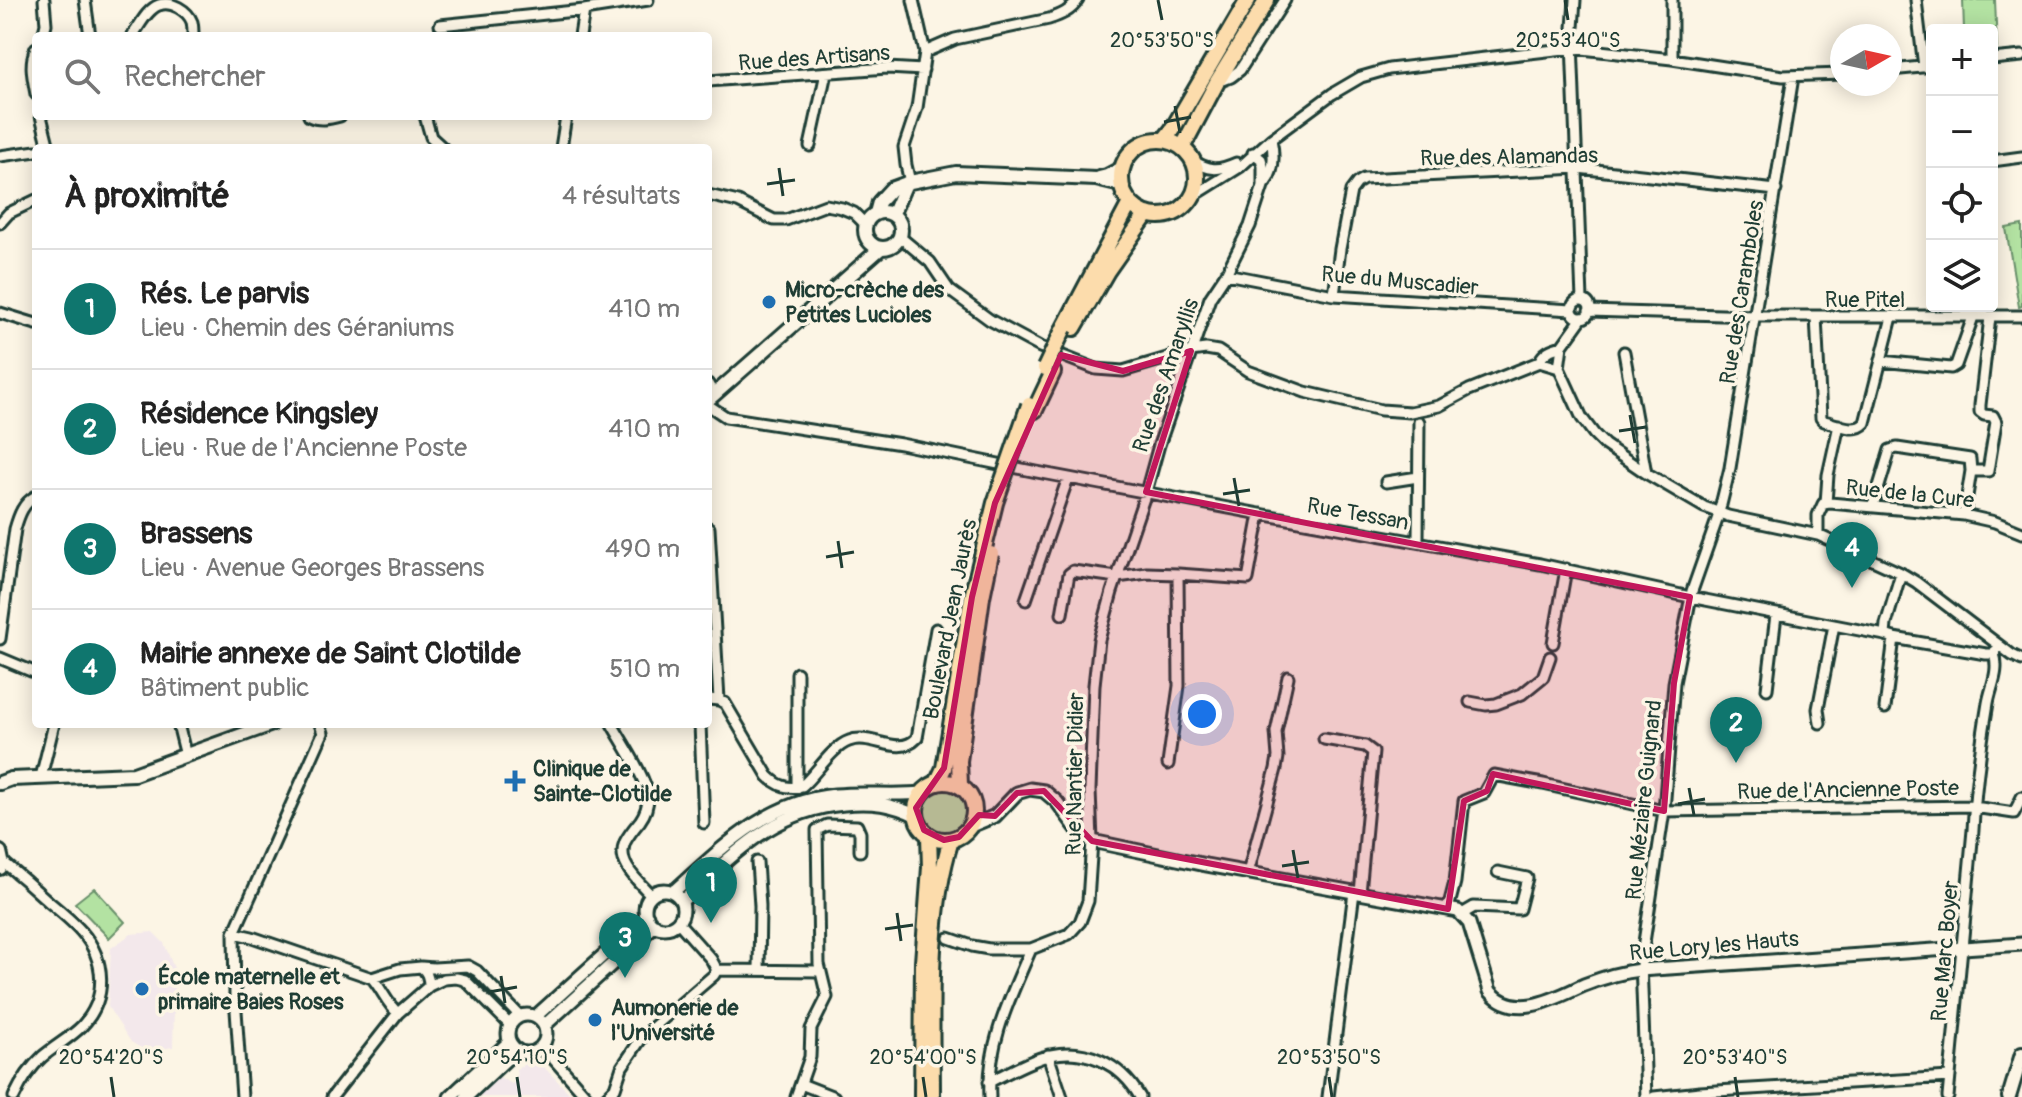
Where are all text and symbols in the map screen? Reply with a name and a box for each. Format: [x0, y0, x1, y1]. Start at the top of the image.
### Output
north arrow [1830, 24, 1902, 96]
map controls [1926, 24, 1998, 312]
button: + [1926, 24, 1998, 96]
text: 20°53'50"S [1110, 28, 1214, 53]
text: 20°53'40"S [1516, 28, 1620, 53]
search box [32, 32, 712, 120]
street label: Rue des Artisans [737, 39, 891, 77]
icon: search [60, 54, 104, 98]
text: Rechercher [124, 58, 266, 95]
button: − [1926, 96, 1998, 168]
street label: Rue des Alamandas [1420, 141, 1598, 173]
button: locate [1926, 168, 1998, 240]
text: À proximité [64, 175, 230, 218]
text: 4 résultats [562, 180, 680, 212]
street label: Rue des Caramboles [1714, 198, 1770, 386]
button: layers [1926, 240, 1998, 312]
street label: Rue du Muscadier [1320, 260, 1480, 302]
text: Rés. Le parvis [140, 275, 309, 312]
place label: Micro-crèche des Petites Lucioles [785, 276, 944, 329]
street label: Rue Pitel [1825, 286, 1905, 314]
text: 1 [85, 293, 95, 325]
text: 410 m [608, 293, 680, 325]
marker: Micro-crèche des Petites Lucioles [760, 293, 778, 311]
street label: Rue des Amaryllis [1127, 295, 1205, 456]
text: Lieu · Chemin des Géraniums [140, 312, 454, 344]
text: Résidence Kingsley [140, 395, 378, 432]
text: 2 [83, 413, 97, 445]
text: 410 m [608, 413, 680, 445]
text: Lieu · Rue de l'Ancienne Poste [140, 432, 467, 464]
street label: Rue de la Cure [1844, 473, 1976, 515]
street label: Rue Tessan [1305, 491, 1411, 537]
text: Brassens [140, 515, 252, 552]
street label: Boulevard Jean Jaurès [917, 516, 983, 722]
pin: 4 [1826, 522, 1878, 588]
text: 3 [83, 533, 97, 565]
text: 490 m [605, 533, 680, 565]
text: Lieu · Avenue Georges Brassens [140, 552, 484, 584]
text: Mairie annexe de Saint Clotilde [140, 635, 521, 672]
text: 4 [82, 653, 98, 685]
text: 510 m [609, 653, 680, 685]
text: Bâtiment public [140, 672, 309, 704]
street label: Rue Nantier Didier [1060, 692, 1090, 856]
your location [1182, 694, 1222, 734]
pin: 2 [1710, 697, 1762, 763]
street label: Rue Méziaire Guignard [1620, 699, 1668, 902]
place label: Clinique de Sainte-Clotilde [533, 755, 673, 808]
marker: Clinique de Sainte-Clotilde [504, 770, 526, 792]
street label: Rue de l'Ancienne Poste [1737, 774, 1959, 806]
pin: 1 [685, 857, 737, 923]
street label: Rue Marc Boyer [1925, 879, 1965, 1023]
pin: 3 [599, 912, 651, 978]
street label: Rue Lory les Hauts [1628, 925, 1800, 967]
place label: École maternelle et primaire Baies Roses [158, 963, 344, 1016]
marker: École maternelle et primaire Baies Roses [133, 980, 151, 998]
place label: Aumonerie de l'Université [611, 994, 740, 1047]
marker: Aumonerie de l'Université [586, 1011, 604, 1029]
text: 20°54'20"S [59, 1045, 163, 1070]
text: 20°54'10"S [466, 1045, 568, 1070]
text: 20°54'00"S [869, 1045, 977, 1070]
text: 20°53'50"S [1277, 1045, 1381, 1070]
text: 20°53'40"S [1683, 1045, 1787, 1070]

